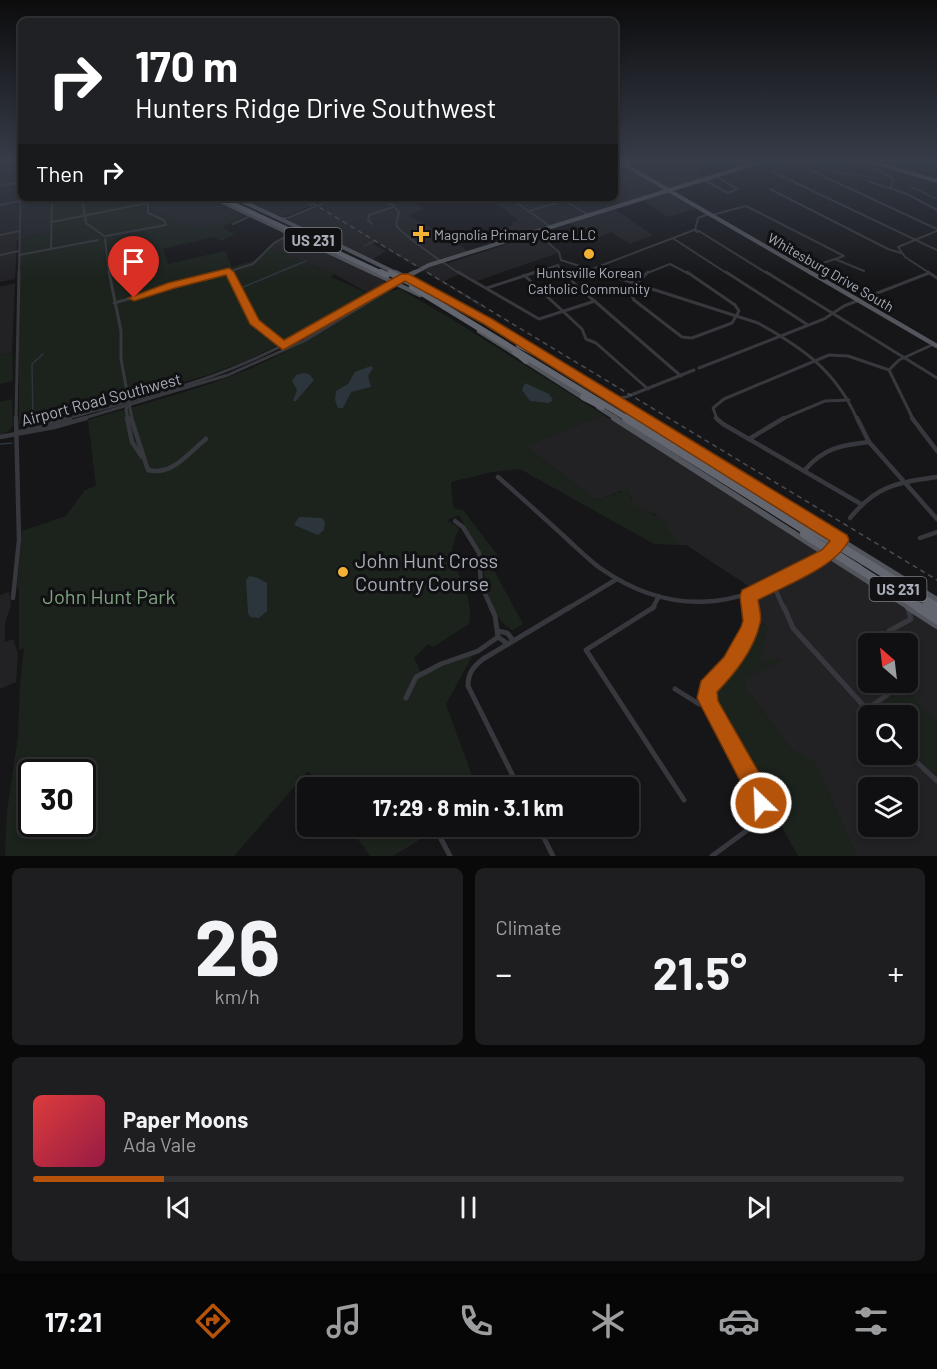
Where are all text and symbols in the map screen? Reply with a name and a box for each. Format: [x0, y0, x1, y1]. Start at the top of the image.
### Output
text: 170 m [135, 40, 238, 90]
icon: right [36, 42, 114, 120]
text: Hunters Ridge Drive Southwest [135, 91, 497, 123]
icon: right [96, 156, 129, 189]
text: Then [36, 160, 84, 186]
marker: Magnolia Primary Care LLC [412, 225, 430, 243]
place label: Magnolia Primary Care LLC [434, 226, 596, 243]
road number: US 231 [284, 228, 342, 252]
street label: Whitesburg Drive South [765, 229, 897, 315]
pin [108, 236, 159, 298]
icon: arrive [117, 245, 150, 278]
marker: Huntsville Korean Catholic Community [582, 247, 596, 261]
place label: Huntsville Korean Catholic Community [528, 264, 651, 297]
street label: Airport Road Southwest [19, 368, 183, 430]
place label: John Hunt Cross Country Course [355, 548, 498, 595]
marker: John Hunt Cross Country Course [336, 565, 350, 579]
road number: US 231 [870, 577, 926, 601]
park label: John Hunt Park [42, 584, 176, 608]
north arrow [858, 633, 918, 693]
map controls [858, 633, 918, 837]
button: search [858, 705, 918, 765]
speed limit sign: 30 [18, 759, 96, 837]
position arrow [729, 771, 793, 835]
button: layers [858, 777, 918, 837]
text: 17:29 · 8 min · 3.1 km [372, 794, 564, 820]
text: 26 [194, 898, 280, 992]
text: Climate [496, 915, 562, 939]
text: 21.5° [653, 945, 747, 999]
text: − [496, 953, 512, 993]
text: + [888, 953, 904, 993]
text: km/h [215, 984, 260, 1008]
text: Paper Moons [123, 1106, 248, 1132]
text: Ada Vale [123, 1132, 196, 1156]
icon: previous [162, 1191, 195, 1224]
icon: pause [452, 1191, 485, 1224]
icon: next [742, 1191, 775, 1224]
icon: directions [192, 1300, 234, 1342]
icon: music [323, 1300, 365, 1342]
icon: phone [455, 1300, 497, 1342]
icon: climate [587, 1300, 629, 1342]
icon: car [718, 1300, 760, 1342]
icon: filters [850, 1300, 892, 1342]
text: 17:21 [45, 1305, 102, 1337]

